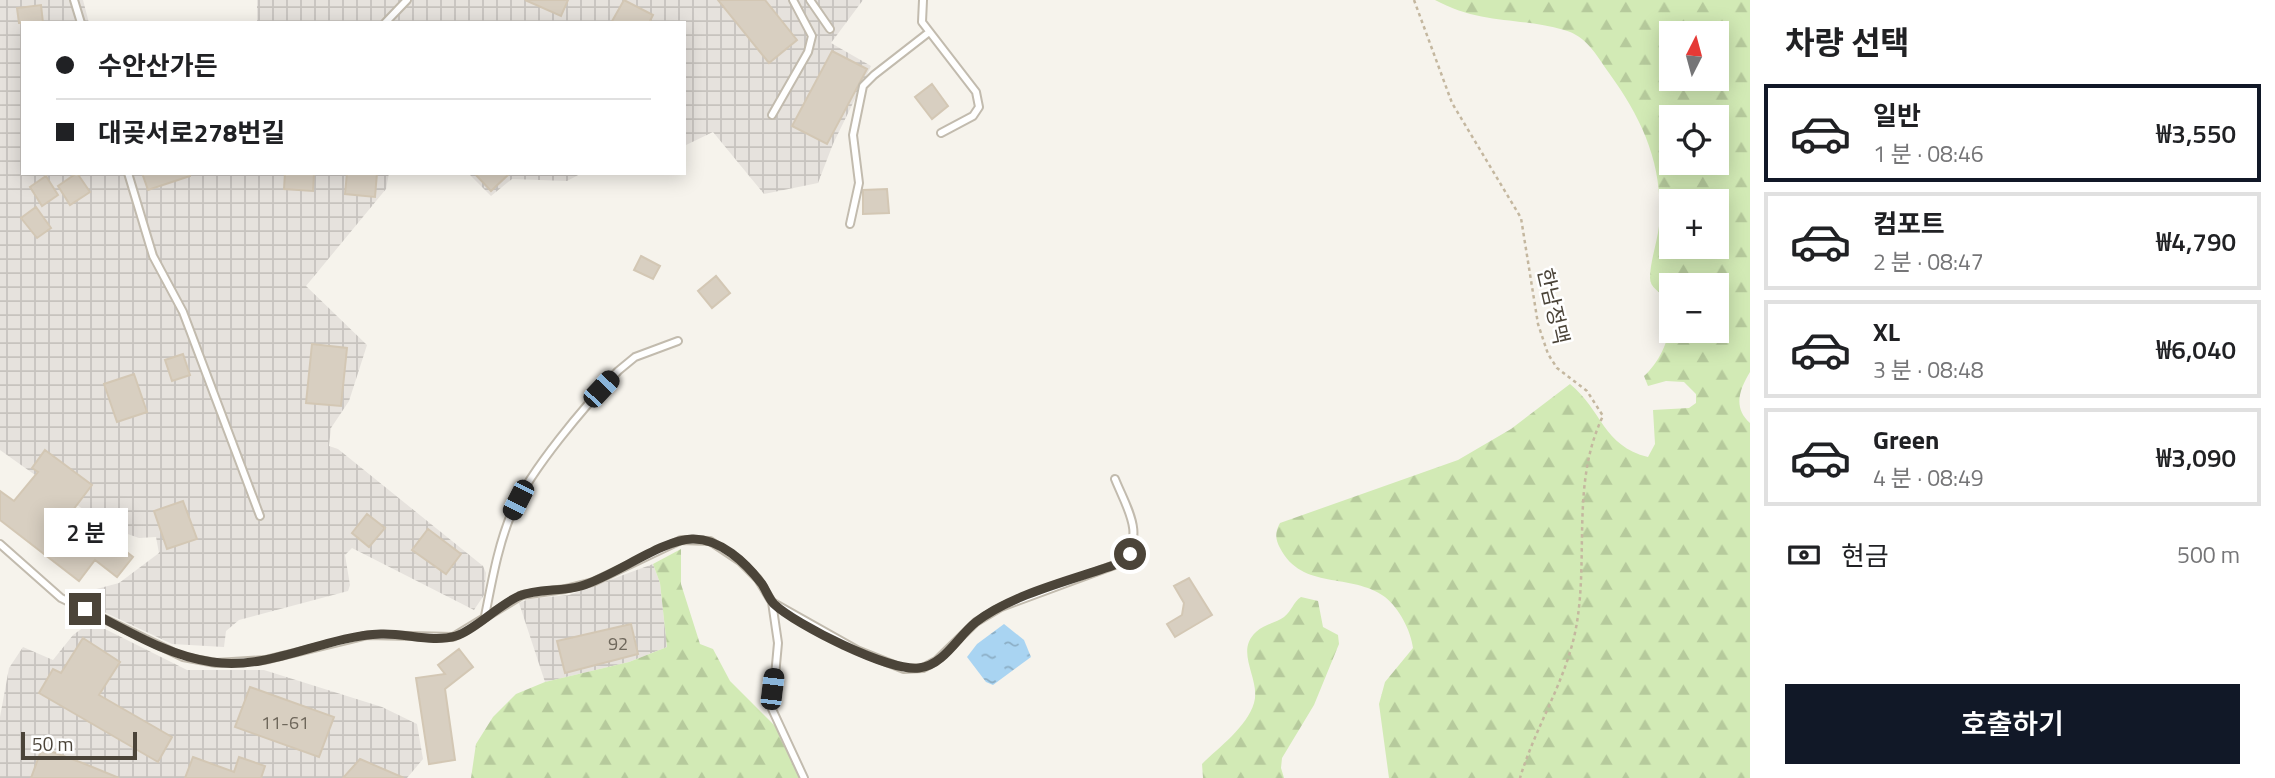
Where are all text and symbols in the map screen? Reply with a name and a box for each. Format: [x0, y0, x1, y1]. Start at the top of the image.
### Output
text: 차량 선택 [1785, 18, 1910, 66]
north arrow [1659, 21, 1729, 91]
map controls [1659, 21, 1729, 343]
text: 수안산가든 [98, 46, 218, 85]
text: 일반 [1873, 96, 1921, 135]
icon: car [1789, 102, 1852, 165]
button: locate [1659, 105, 1729, 175]
text: 대곶서로278번길 [98, 113, 285, 152]
text: ₩3,550 [2156, 114, 2236, 153]
text: 1 분 · 08:46 [1873, 136, 1984, 171]
button: + [1659, 189, 1729, 259]
text: 컴포트 [1873, 204, 1945, 243]
icon: car [1789, 210, 1852, 273]
text: ₩4,790 [2156, 222, 2236, 261]
text: 2 분 · 08:47 [1873, 244, 1984, 279]
street label: 한남정맥 [1530, 265, 1578, 347]
button: − [1659, 273, 1729, 343]
text: XL [1873, 312, 1900, 351]
icon: car [1789, 318, 1852, 381]
text: ₩6,040 [2156, 330, 2236, 369]
text: 3 분 · 08:48 [1873, 352, 1984, 387]
car [579, 366, 624, 412]
text: Green [1873, 420, 1939, 459]
icon: car [1789, 426, 1852, 489]
text: ₩3,090 [2156, 438, 2236, 477]
text: 4 분 · 08:49 [1873, 460, 1984, 495]
car [500, 477, 537, 523]
callout: 2 분 [43, 508, 127, 556]
text: 2 분 [66, 515, 106, 550]
icon: cash [1785, 536, 1823, 574]
text: 현금 [1841, 536, 1889, 575]
text: 500 m [2177, 537, 2240, 572]
route start [1114, 538, 1146, 570]
route end [69, 593, 101, 625]
house number: 92 [608, 630, 628, 657]
car [760, 667, 785, 711]
button: 호출하기 [1785, 684, 2240, 764]
house number: 11-61 [261, 709, 309, 736]
scale bar [21, 729, 136, 761]
text: 50 m [32, 729, 73, 758]

